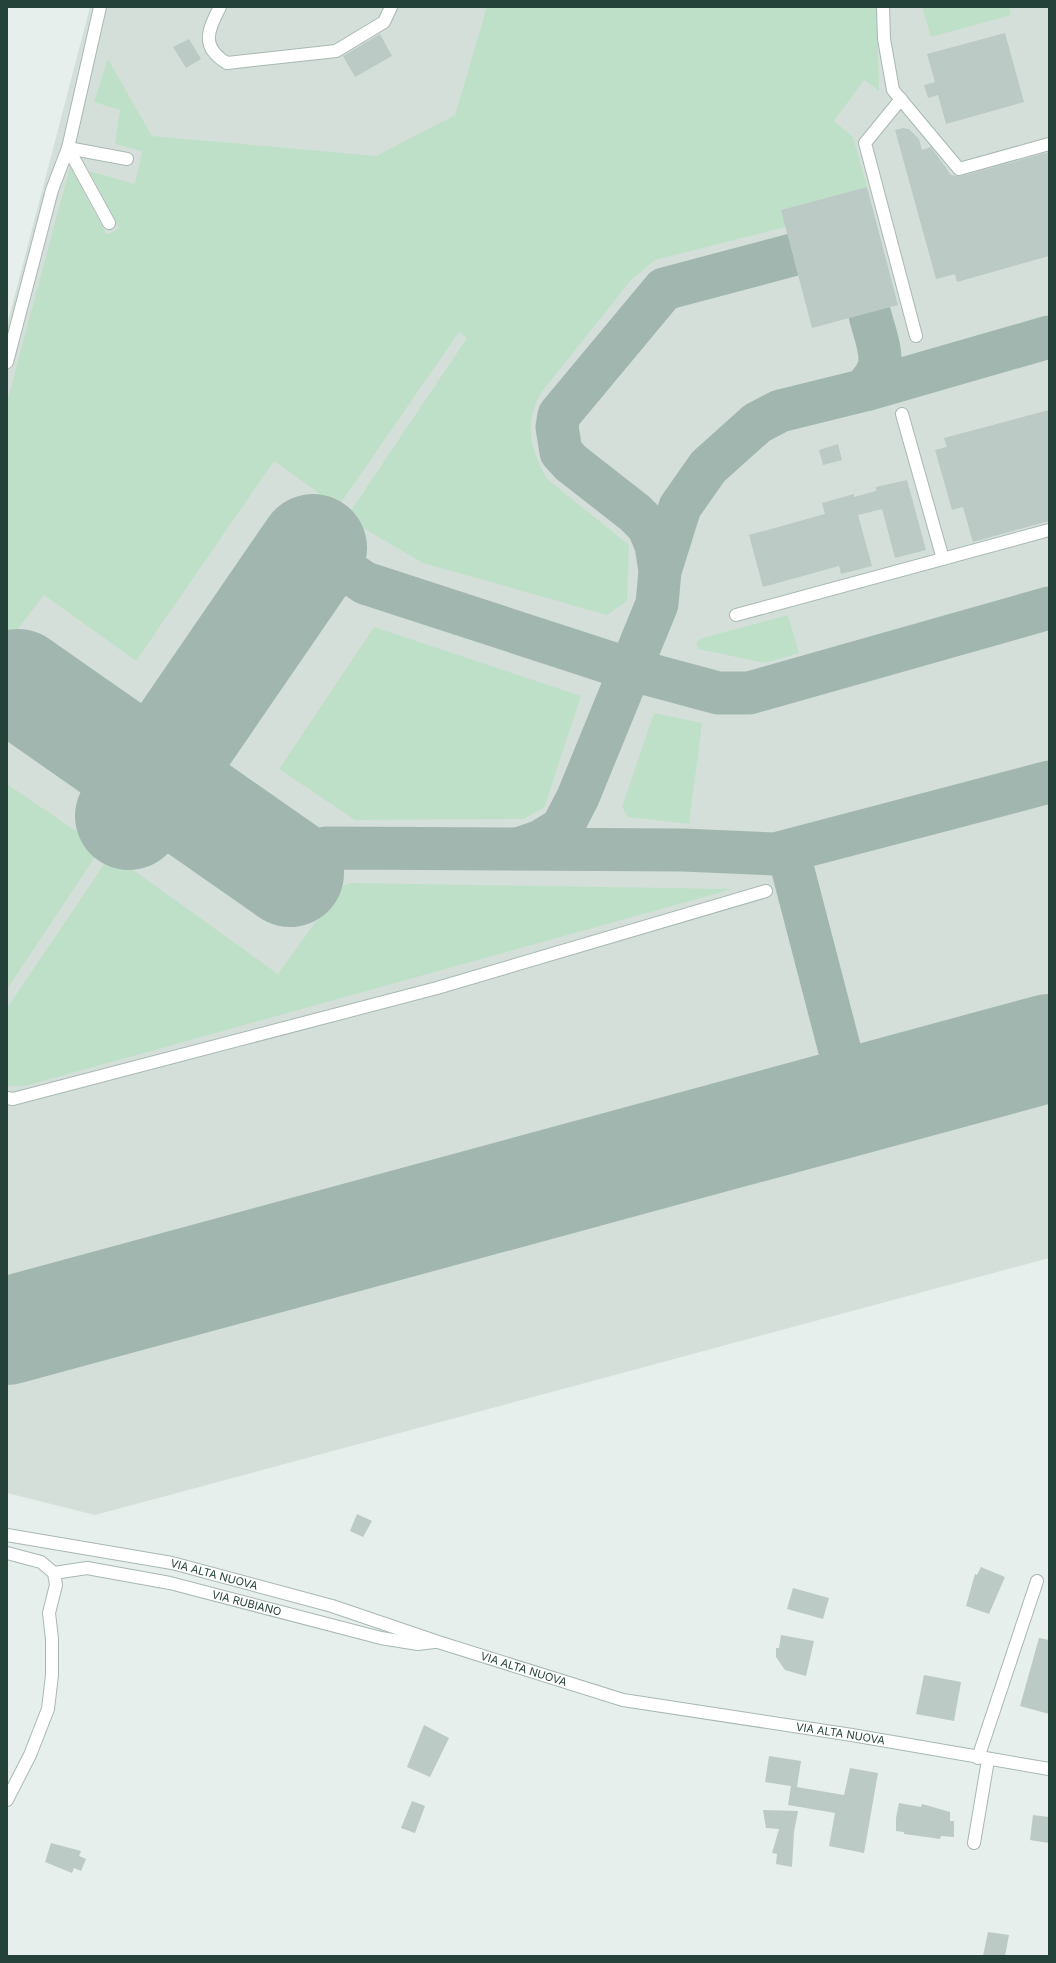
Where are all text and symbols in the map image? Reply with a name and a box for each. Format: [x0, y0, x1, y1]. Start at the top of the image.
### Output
street label: VIA ALTA NUOVA [169, 1556, 260, 1593]
street label: VIA RUBIANO [211, 1587, 283, 1619]
street label: VIA ALTA NUOVA [479, 1649, 569, 1689]
street label: VIA ALTA NUOVA [795, 1720, 887, 1748]

